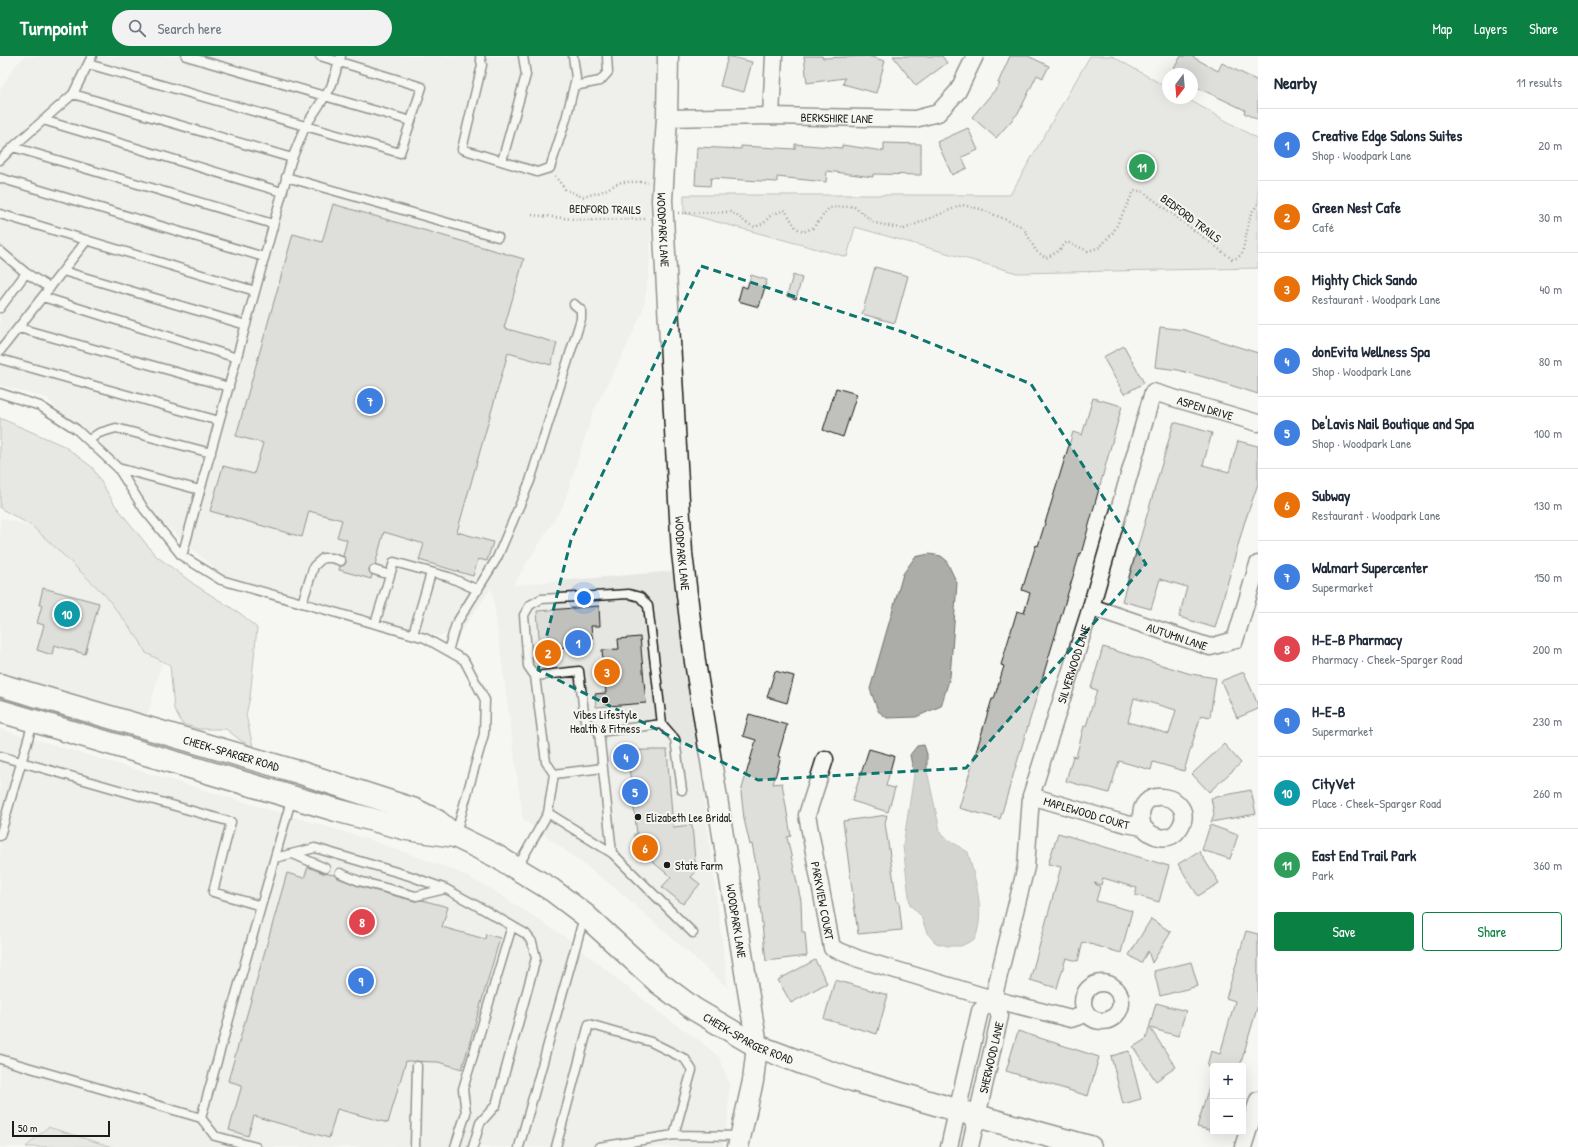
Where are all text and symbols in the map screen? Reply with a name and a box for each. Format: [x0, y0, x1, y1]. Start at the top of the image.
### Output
search box [112, 10, 392, 46]
text: Turnpoint [20, 15, 88, 41]
icon: search [126, 17, 148, 39]
text: Search here [158, 18, 222, 39]
text: Map [1432, 19, 1452, 38]
text: Layers [1474, 19, 1507, 38]
text: Share [1529, 19, 1558, 38]
north arrow [1162, 68, 1198, 104]
text: Nearby [1274, 71, 1317, 94]
text: 11 results [1516, 73, 1562, 91]
street label: BERKSHIRE LANE [800, 108, 874, 127]
text: Creative Edge Salons Suites [1312, 125, 1462, 146]
text: 1 [1285, 136, 1289, 154]
text: 20 m [1538, 136, 1562, 154]
text: Shop · Woodpark Lane [1312, 146, 1411, 164]
pin: 11 [1129, 152, 1155, 182]
street label: BEDFORD TRAILS [1157, 190, 1225, 247]
street label: WOODPARK LANE [653, 192, 674, 268]
text: Green Nest Cafe [1312, 197, 1401, 218]
street label: BEDFORD TRAILS [569, 200, 642, 218]
text: 2 [1284, 208, 1290, 226]
text: 30 m [1539, 208, 1562, 226]
text: Café [1312, 218, 1334, 236]
text: Mighty Chick Sando [1312, 269, 1417, 290]
text: 3 [1284, 280, 1290, 298]
text: 40 m [1539, 280, 1562, 298]
text: Restaurant · Woodpark Lane [1312, 290, 1440, 308]
text: donEvita Wellness Spa [1312, 341, 1430, 362]
text: 4 [1285, 352, 1289, 370]
text: 80 m [1539, 352, 1562, 370]
text: Shop · Woodpark Lane [1312, 362, 1411, 380]
pin: 7 [357, 386, 383, 416]
street label: ASPEN DRIVE [1175, 391, 1236, 424]
text: De'Lavis Nail Boutique and Spa [1312, 413, 1474, 434]
text: 5 [1284, 424, 1290, 442]
text: 100 m [1534, 424, 1562, 442]
text: Shop · Woodpark Lane [1312, 434, 1411, 452]
text: Subway [1312, 485, 1350, 506]
text: 6 [1284, 496, 1290, 514]
text: 130 m [1534, 496, 1562, 514]
text: Restaurant · Woodpark Lane [1312, 506, 1440, 524]
street label: WOODPARK LANE [671, 516, 695, 592]
text: Walmart Supercenter [1312, 557, 1428, 578]
text: 7 [1284, 568, 1290, 586]
text: 150 m [1534, 568, 1562, 586]
text: Supermarket [1312, 578, 1373, 596]
your location [574, 588, 594, 608]
pin: 10 [54, 599, 80, 629]
street label: AUTUMN LANE [1145, 618, 1210, 654]
street label: SILVERWOOD LANE [1052, 622, 1094, 705]
pin: 1 [565, 628, 591, 658]
text: H-E-B Pharmacy [1312, 629, 1402, 650]
pin: 2 [535, 638, 561, 668]
text: 8 [1284, 640, 1290, 658]
text: 200 m [1532, 640, 1562, 658]
text: Pharmacy · Cheek-Sparger Road [1312, 650, 1462, 668]
pin: 3 [594, 657, 620, 687]
marker: Vibes Lifestyle Health & Fitness [600, 695, 610, 705]
text: H-E-B [1312, 701, 1345, 722]
place label: Vibes Lifestyle Health & Fitness [570, 706, 640, 737]
text: 9 [1285, 712, 1289, 730]
text: 230 m [1532, 712, 1562, 730]
text: Supermarket [1312, 722, 1373, 740]
street label: CHEEK-SPARGER ROAD [181, 730, 282, 775]
pin: 4 [613, 742, 639, 772]
text: CityVet [1312, 773, 1355, 794]
pin: 5 [622, 777, 648, 807]
text: 10 [1282, 784, 1292, 802]
text: 260 m [1533, 784, 1562, 802]
street label: MAPLEWOOD COURT [1042, 792, 1131, 833]
text: Place · Cheek-Sparger Road [1312, 794, 1441, 812]
place label: Elizabeth Lee Bridal [646, 809, 732, 826]
marker: Elizabeth Lee Bridal [633, 812, 643, 822]
pin: 6 [632, 833, 658, 863]
text: East End Trail Park [1312, 845, 1416, 866]
text: 11 [1282, 856, 1292, 874]
text: 360 m [1533, 856, 1562, 874]
place label: State Farm [675, 857, 723, 874]
marker: State Farm [662, 860, 672, 870]
street label: PARKVIEW COURT [807, 860, 839, 942]
text: Park [1312, 866, 1334, 884]
street label: WOODPARK LANE [722, 883, 751, 960]
pin: 8 [349, 907, 375, 937]
button: Save [1274, 912, 1414, 951]
button: Share [1422, 912, 1562, 951]
pin: 9 [348, 966, 374, 996]
street label: CHEEK-SPARGER ROAD [700, 1008, 796, 1068]
street label: SHERWOOD LANE [974, 1019, 1007, 1095]
map controls [1210, 1063, 1246, 1135]
button: + [1210, 1063, 1246, 1099]
button: − [1210, 1099, 1246, 1135]
scale bar [12, 1119, 110, 1138]
text: 50 m [18, 1121, 38, 1135]

